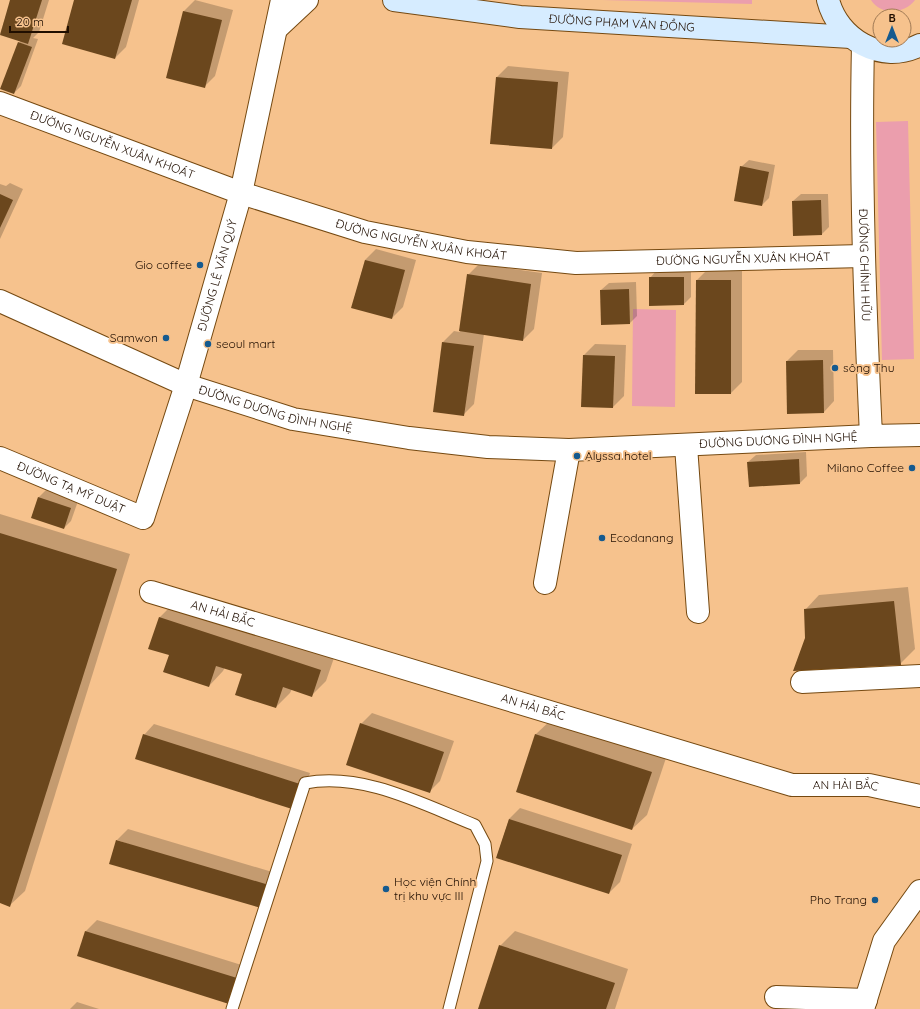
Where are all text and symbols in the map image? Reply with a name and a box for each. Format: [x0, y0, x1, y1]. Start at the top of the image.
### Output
scale bar [10, 8, 68, 34]
north arrow [872, 8, 912, 48]
street label: ĐƯỜNG PHẠM VĂN ĐỒNG [548, 11, 695, 35]
text: B [888, 11, 896, 25]
text: 20 m [16, 14, 44, 29]
street label: ĐƯỜNG NGUYỄN XUÂN KHOÁT [28, 107, 197, 182]
street label: ĐƯỜNG CHÍNH HỮU [856, 208, 874, 322]
street label: ĐƯỜNG NGUYỄN XUÂN KHOÁT [334, 215, 508, 263]
street label: ĐƯỜNG LÊ VĂN QUÝ [194, 217, 240, 333]
street label: ĐƯỜNG NGUYỄN XUÂN KHOÁT [656, 249, 831, 268]
place label: Gio coffee [135, 257, 192, 272]
marker: Gio coffee [195, 260, 205, 270]
place label: Samwon [110, 330, 158, 345]
marker: Samwon [161, 333, 171, 343]
place label: seoul mart [216, 336, 275, 351]
marker: seoul mart [203, 339, 213, 349]
place label: sông Thu [843, 360, 894, 375]
marker: sông Thu [830, 363, 840, 373]
street label: ĐƯỜNG DƯƠNG ĐÌNH NGHỆ [197, 382, 354, 436]
street label: ĐƯỜNG DƯƠNG ĐÌNH NGHỆ [699, 429, 858, 451]
place label: Alyssa hotel [585, 448, 652, 463]
marker: Alyssa hotel [572, 451, 582, 461]
street label: ĐƯỜNG TẠ MỸ DUẬT [15, 458, 128, 517]
place label: Milano Coffee [827, 460, 904, 475]
marker: Milano Coffee [907, 463, 917, 473]
place label: Ecodanang [610, 530, 673, 545]
marker: Ecodanang [597, 533, 607, 543]
street label: AN HẢI BẮC [189, 596, 257, 630]
street label: AN HẢI BẮC [500, 690, 567, 723]
street label: AN HẢI BẮC [813, 777, 880, 794]
place label: Học viện Chính trị khu vực III [394, 874, 476, 903]
marker: Học viện Chính trị khu vực III [381, 884, 391, 894]
place label: Pho Trang [810, 892, 867, 907]
marker: Pho Trang [870, 895, 880, 905]

